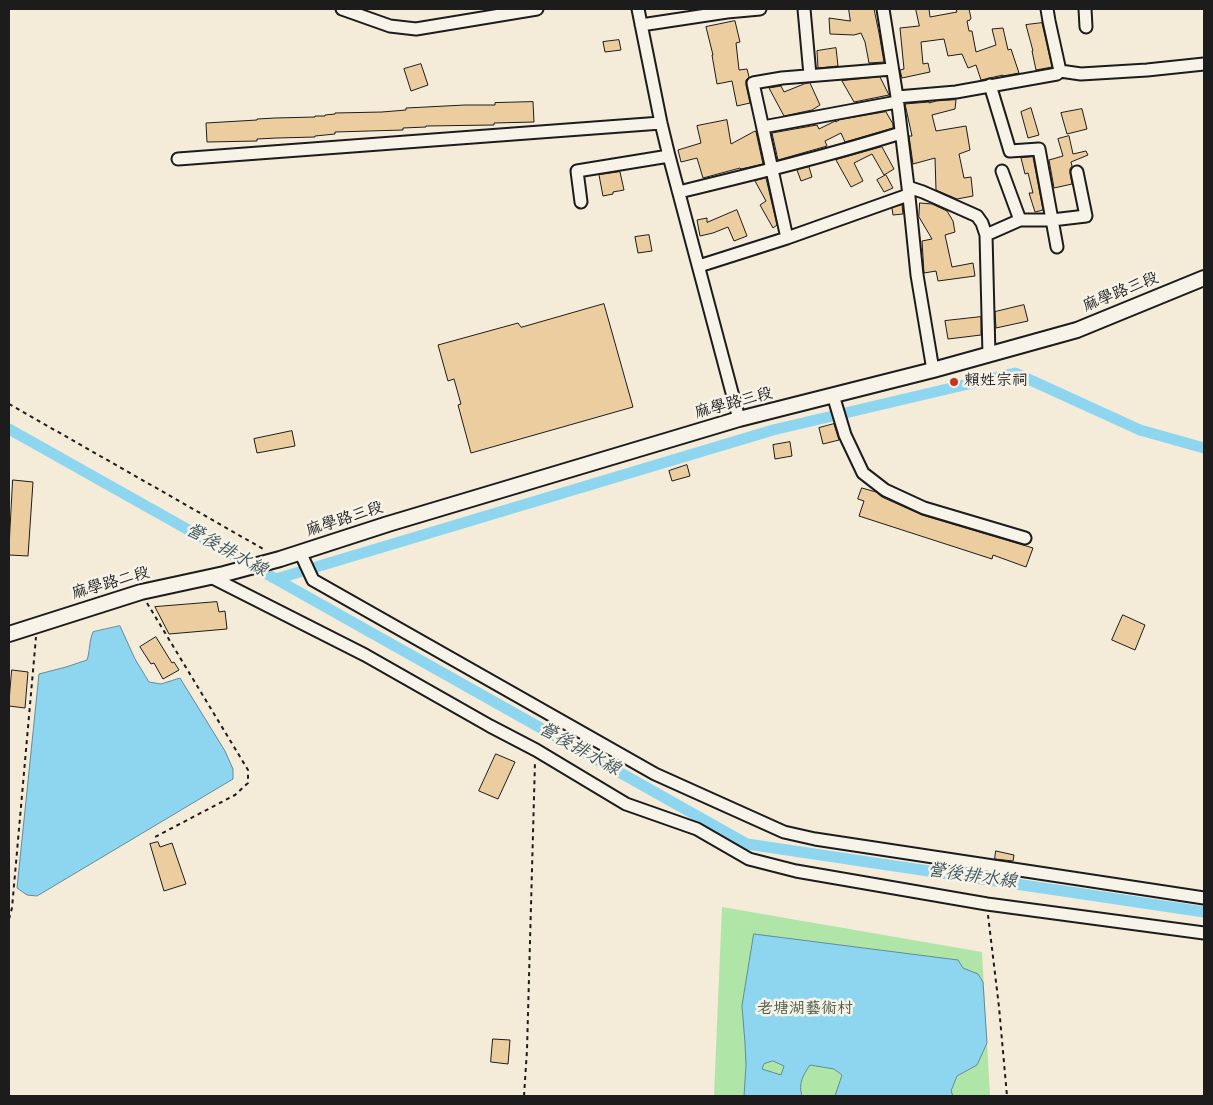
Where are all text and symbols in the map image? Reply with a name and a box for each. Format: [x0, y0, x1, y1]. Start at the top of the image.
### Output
street label: 麻學路三段 [1080, 269, 1162, 317]
place label: 賴姓宗祠 [964, 372, 1028, 392]
marker: 賴姓宗祠 [948, 376, 960, 388]
street label: 麻學路三段 [693, 384, 775, 424]
street label: 麻學路三段 [304, 499, 386, 541]
water label: 營後排水線 [181, 520, 271, 582]
street label: 麻學路二段 [70, 564, 152, 604]
water label: 營後排水線 [534, 719, 624, 781]
water label: 營後排水線 [926, 860, 1018, 894]
park label: 老塘湖藝術村 [757, 1000, 853, 1020]

